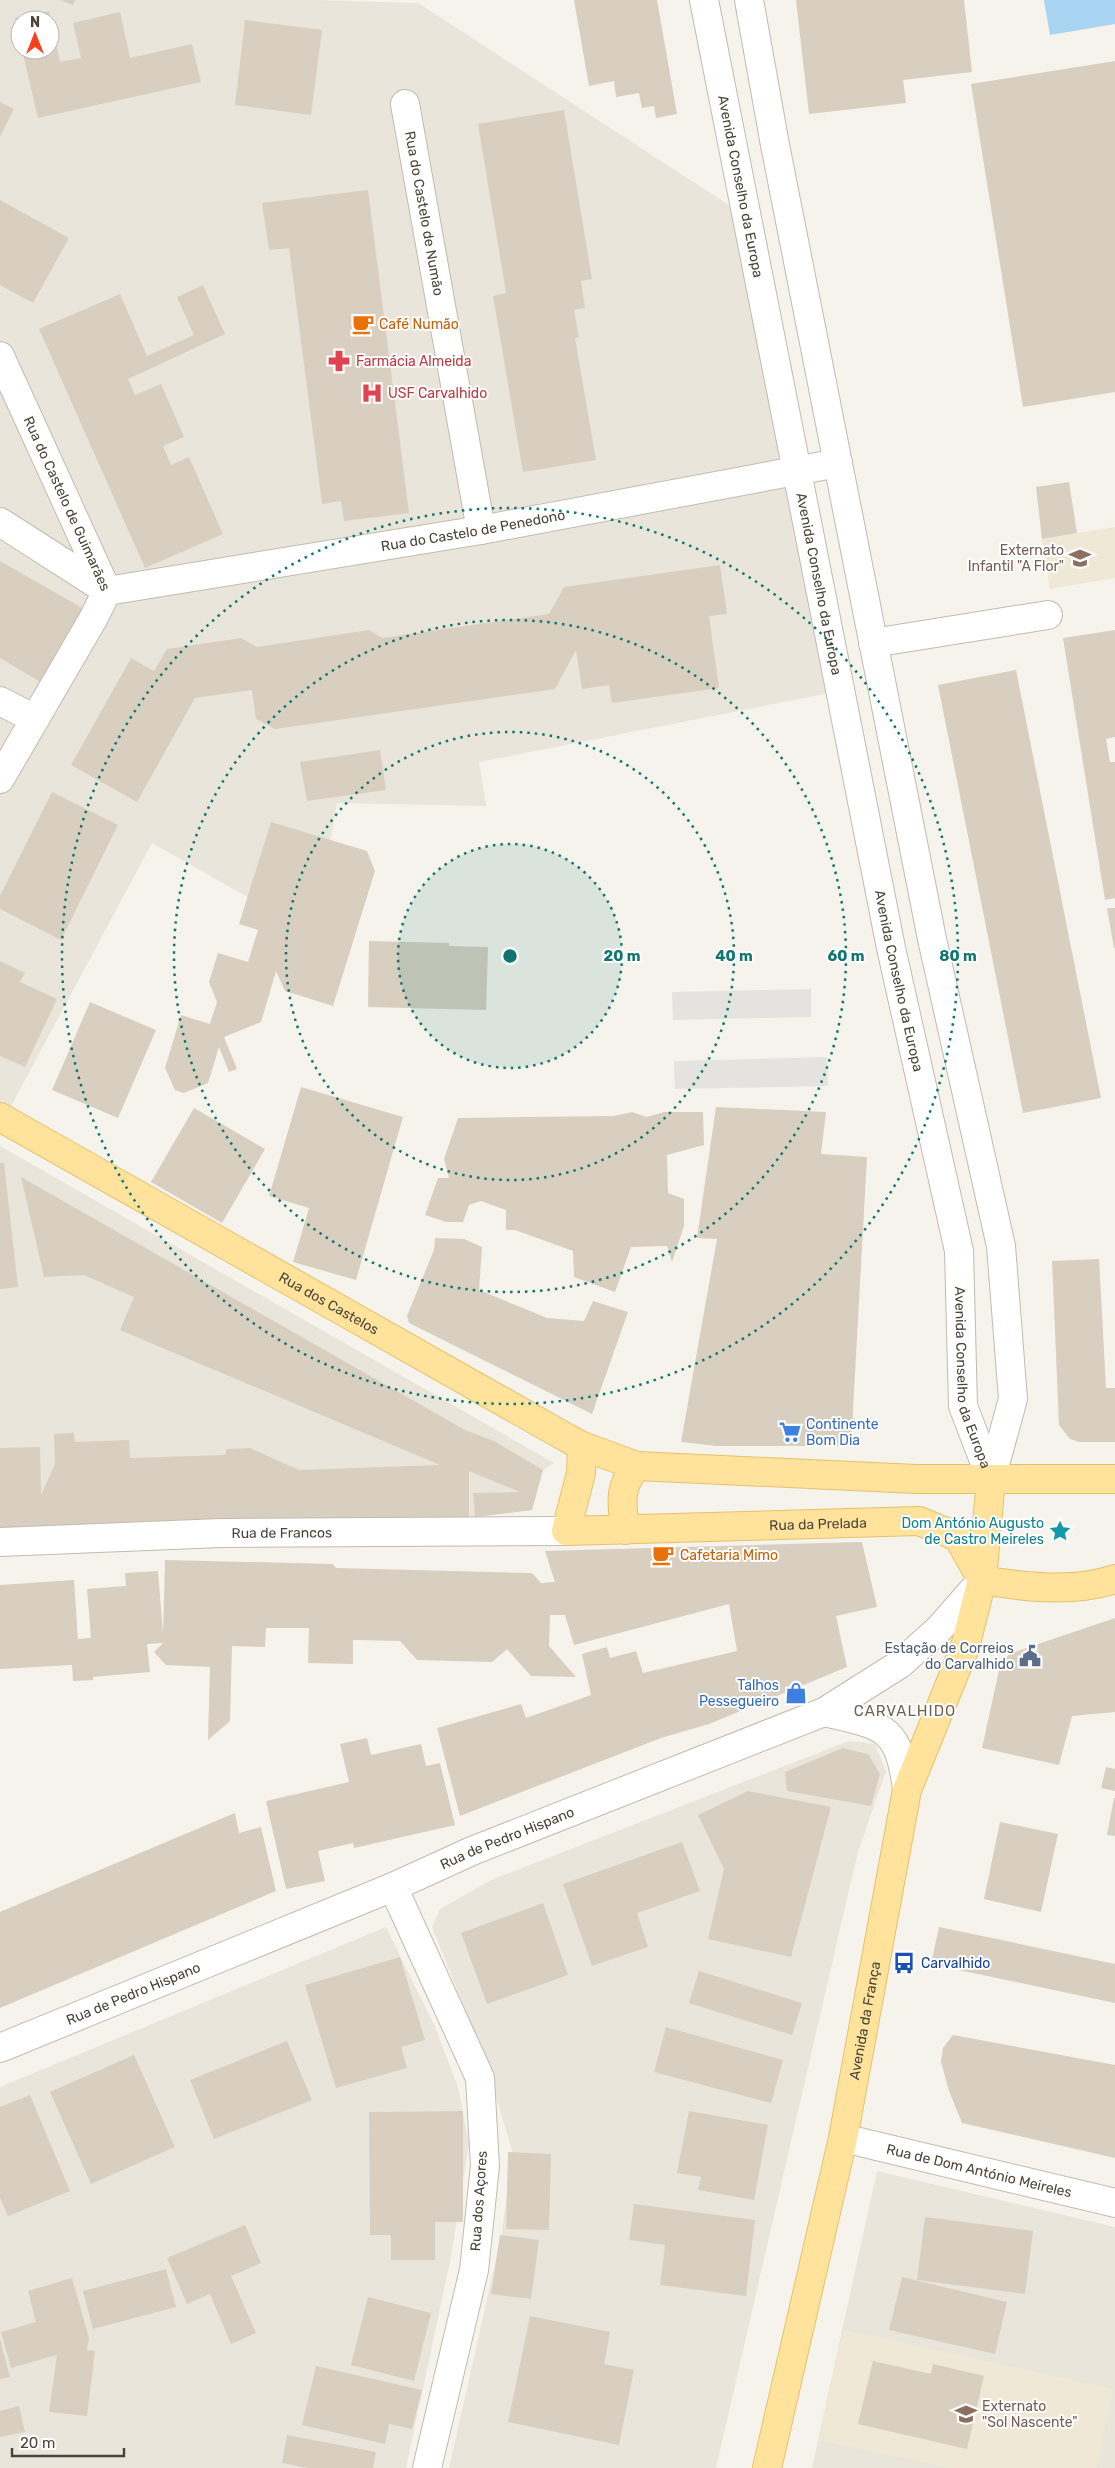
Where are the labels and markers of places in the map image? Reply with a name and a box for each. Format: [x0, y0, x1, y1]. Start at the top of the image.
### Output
cafe icon: Café Numão [350, 311, 376, 337]
place label: Café Numão [379, 316, 459, 333]
pharmacy icon: Farmácia Almeida [326, 348, 352, 374]
place label: Farmácia Almeida [356, 353, 471, 370]
hospital icon: USF Carvalhido [359, 380, 385, 406]
place label: USF Carvalhido [388, 385, 487, 402]
place label: Externato Infantil "A Flor" [968, 542, 1064, 575]
school or university icon: Externato Infantil "A Flor" [1067, 545, 1093, 571]
centre of rings [501, 947, 519, 965]
place label: Continente Bom Dia [806, 1416, 879, 1449]
supermarket icon: Continente Bom Dia [777, 1419, 803, 1445]
place label: Dom António Augusto de Castro Meireles [901, 1515, 1044, 1548]
place icon: Dom António Augusto de Castro Meireles [1047, 1518, 1073, 1544]
cafe icon: Cafetaria Mimo [650, 1542, 676, 1568]
place label: Cafetaria Mimo [680, 1547, 778, 1564]
place label: Estação de Correios do Carvalhido [884, 1640, 1014, 1673]
public building icon: Estação de Correios do Carvalhido [1017, 1643, 1043, 1669]
place label: Talhos Pessegueiro [699, 1677, 779, 1710]
shop icon: Talhos Pessegueiro [783, 1680, 809, 1706]
bus stop icon: Carvalhido [891, 1950, 917, 1976]
place label: Carvalhido [921, 1955, 990, 1972]
place label: Externato "Sol Nascente" [982, 2398, 1078, 2431]
school or university icon: Externato "Sol Nascente" [953, 2401, 979, 2427]

